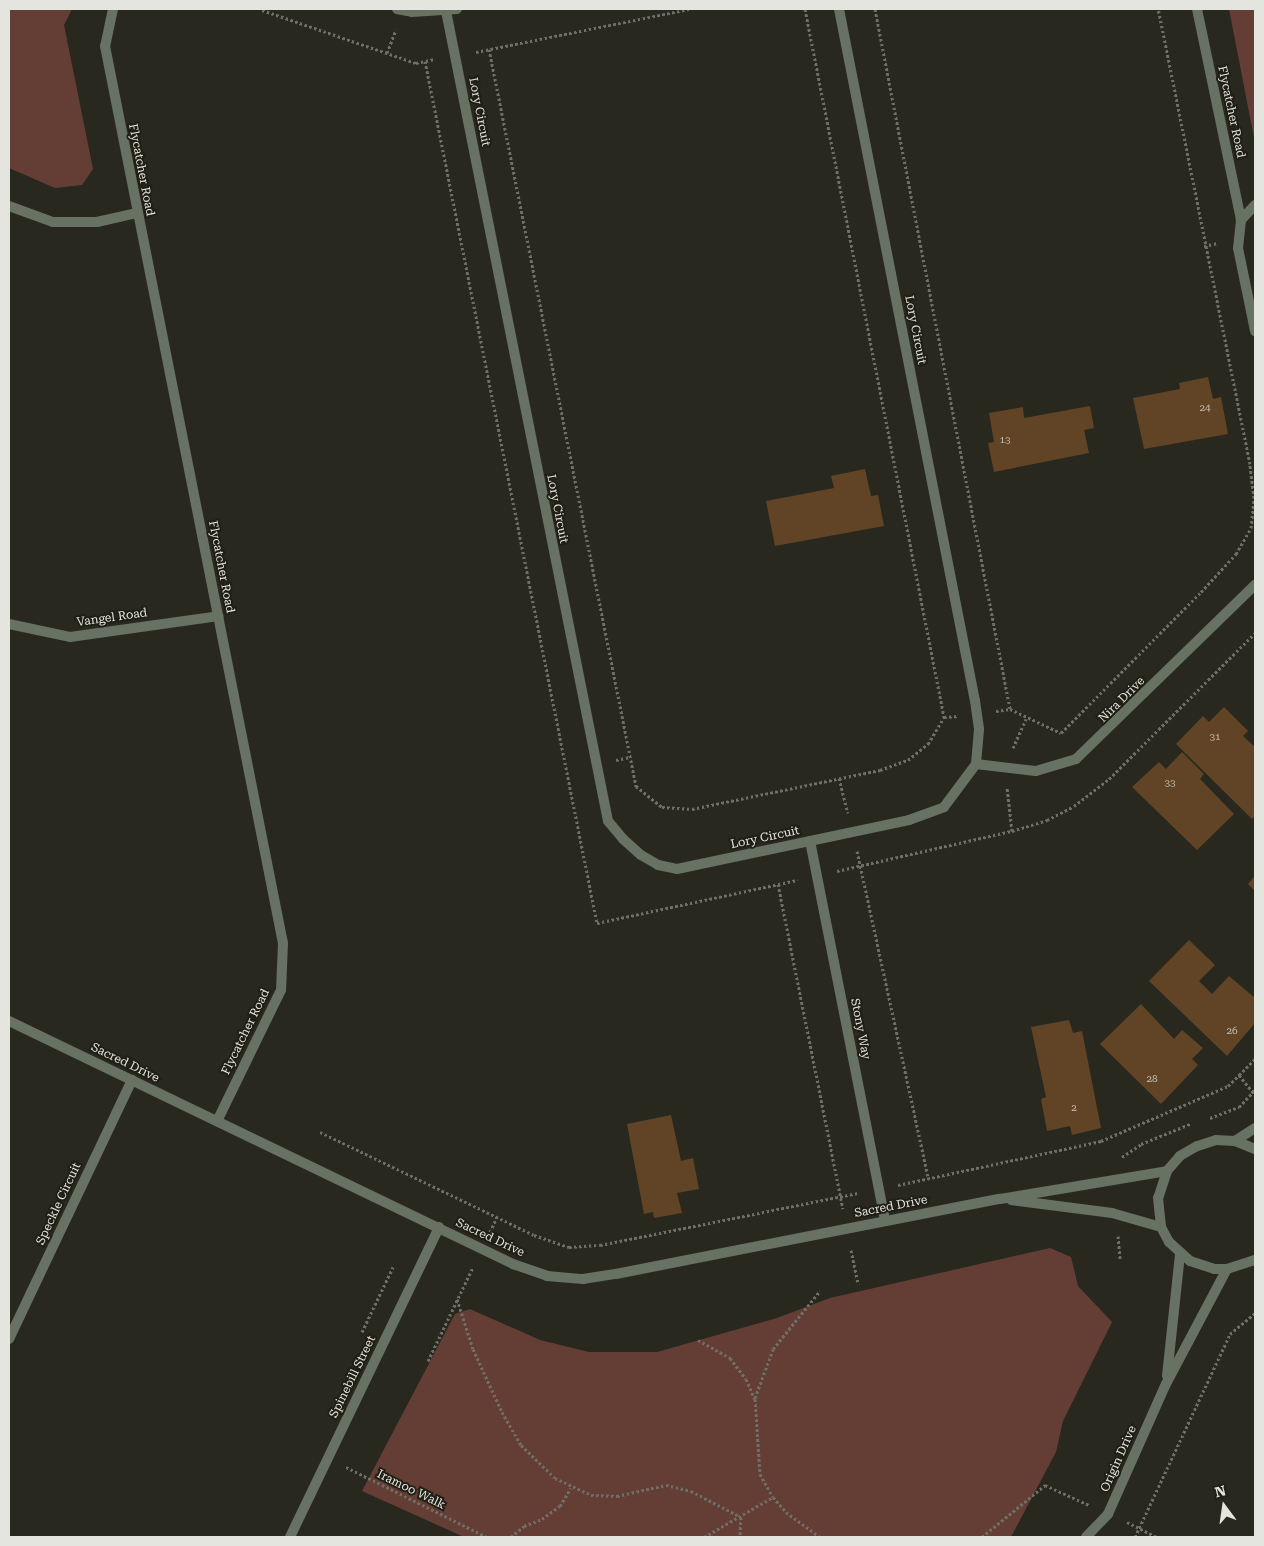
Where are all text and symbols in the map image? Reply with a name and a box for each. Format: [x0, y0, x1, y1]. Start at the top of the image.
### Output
street label: Flycatcher Road [1214, 65, 1248, 159]
street label: Lory Circuit [465, 76, 493, 148]
street label: Flycatcher Road [125, 123, 157, 217]
street label: Lory Circuit [901, 294, 929, 366]
house number: 24 [1199, 402, 1211, 414]
house number: 13 [999, 434, 1011, 446]
street label: Lory Circuit [543, 473, 571, 545]
street label: Flycatcher Road [205, 520, 237, 614]
street label: Vangel Road [76, 606, 148, 630]
street label: Nira Drive [1096, 674, 1148, 726]
house number: 31 [1209, 731, 1221, 743]
house number: 33 [1164, 777, 1176, 789]
street label: Lory Circuit [729, 824, 801, 852]
street label: Flycatcher Road [219, 987, 273, 1077]
street label: Stony Way [847, 997, 873, 1061]
house number: 26 [1226, 1025, 1238, 1037]
street label: Sacred Drive [89, 1040, 161, 1086]
house number: 28 [1146, 1073, 1158, 1085]
house number: 2 [1071, 1102, 1077, 1114]
street label: Speckle Circuit [34, 1161, 84, 1247]
street label: Sacred Drive [853, 1193, 929, 1221]
street label: Sacred Drive [453, 1216, 527, 1260]
street label: Spinebill Street [327, 1333, 379, 1421]
street label: Origin Drive [1098, 1424, 1140, 1494]
street label: Iramoo Walk [375, 1467, 447, 1513]
north arrow [1199, 1481, 1249, 1531]
text: N [1213, 1482, 1228, 1501]

